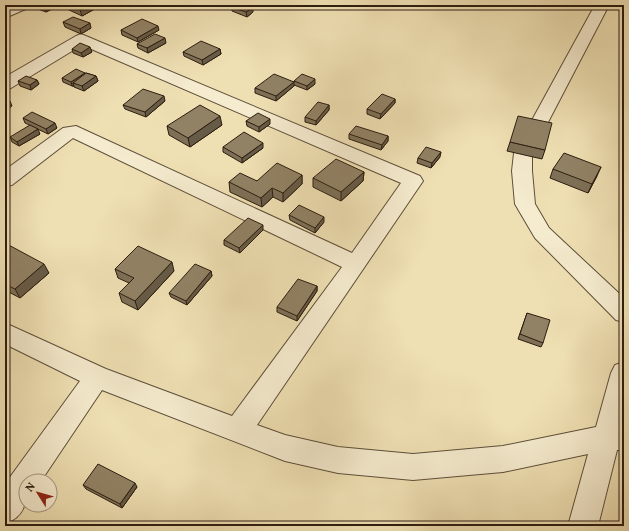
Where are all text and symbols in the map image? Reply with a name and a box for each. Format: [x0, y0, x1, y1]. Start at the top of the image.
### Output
north arrow [18, 473, 58, 513]
text: N [23, 480, 40, 496]

